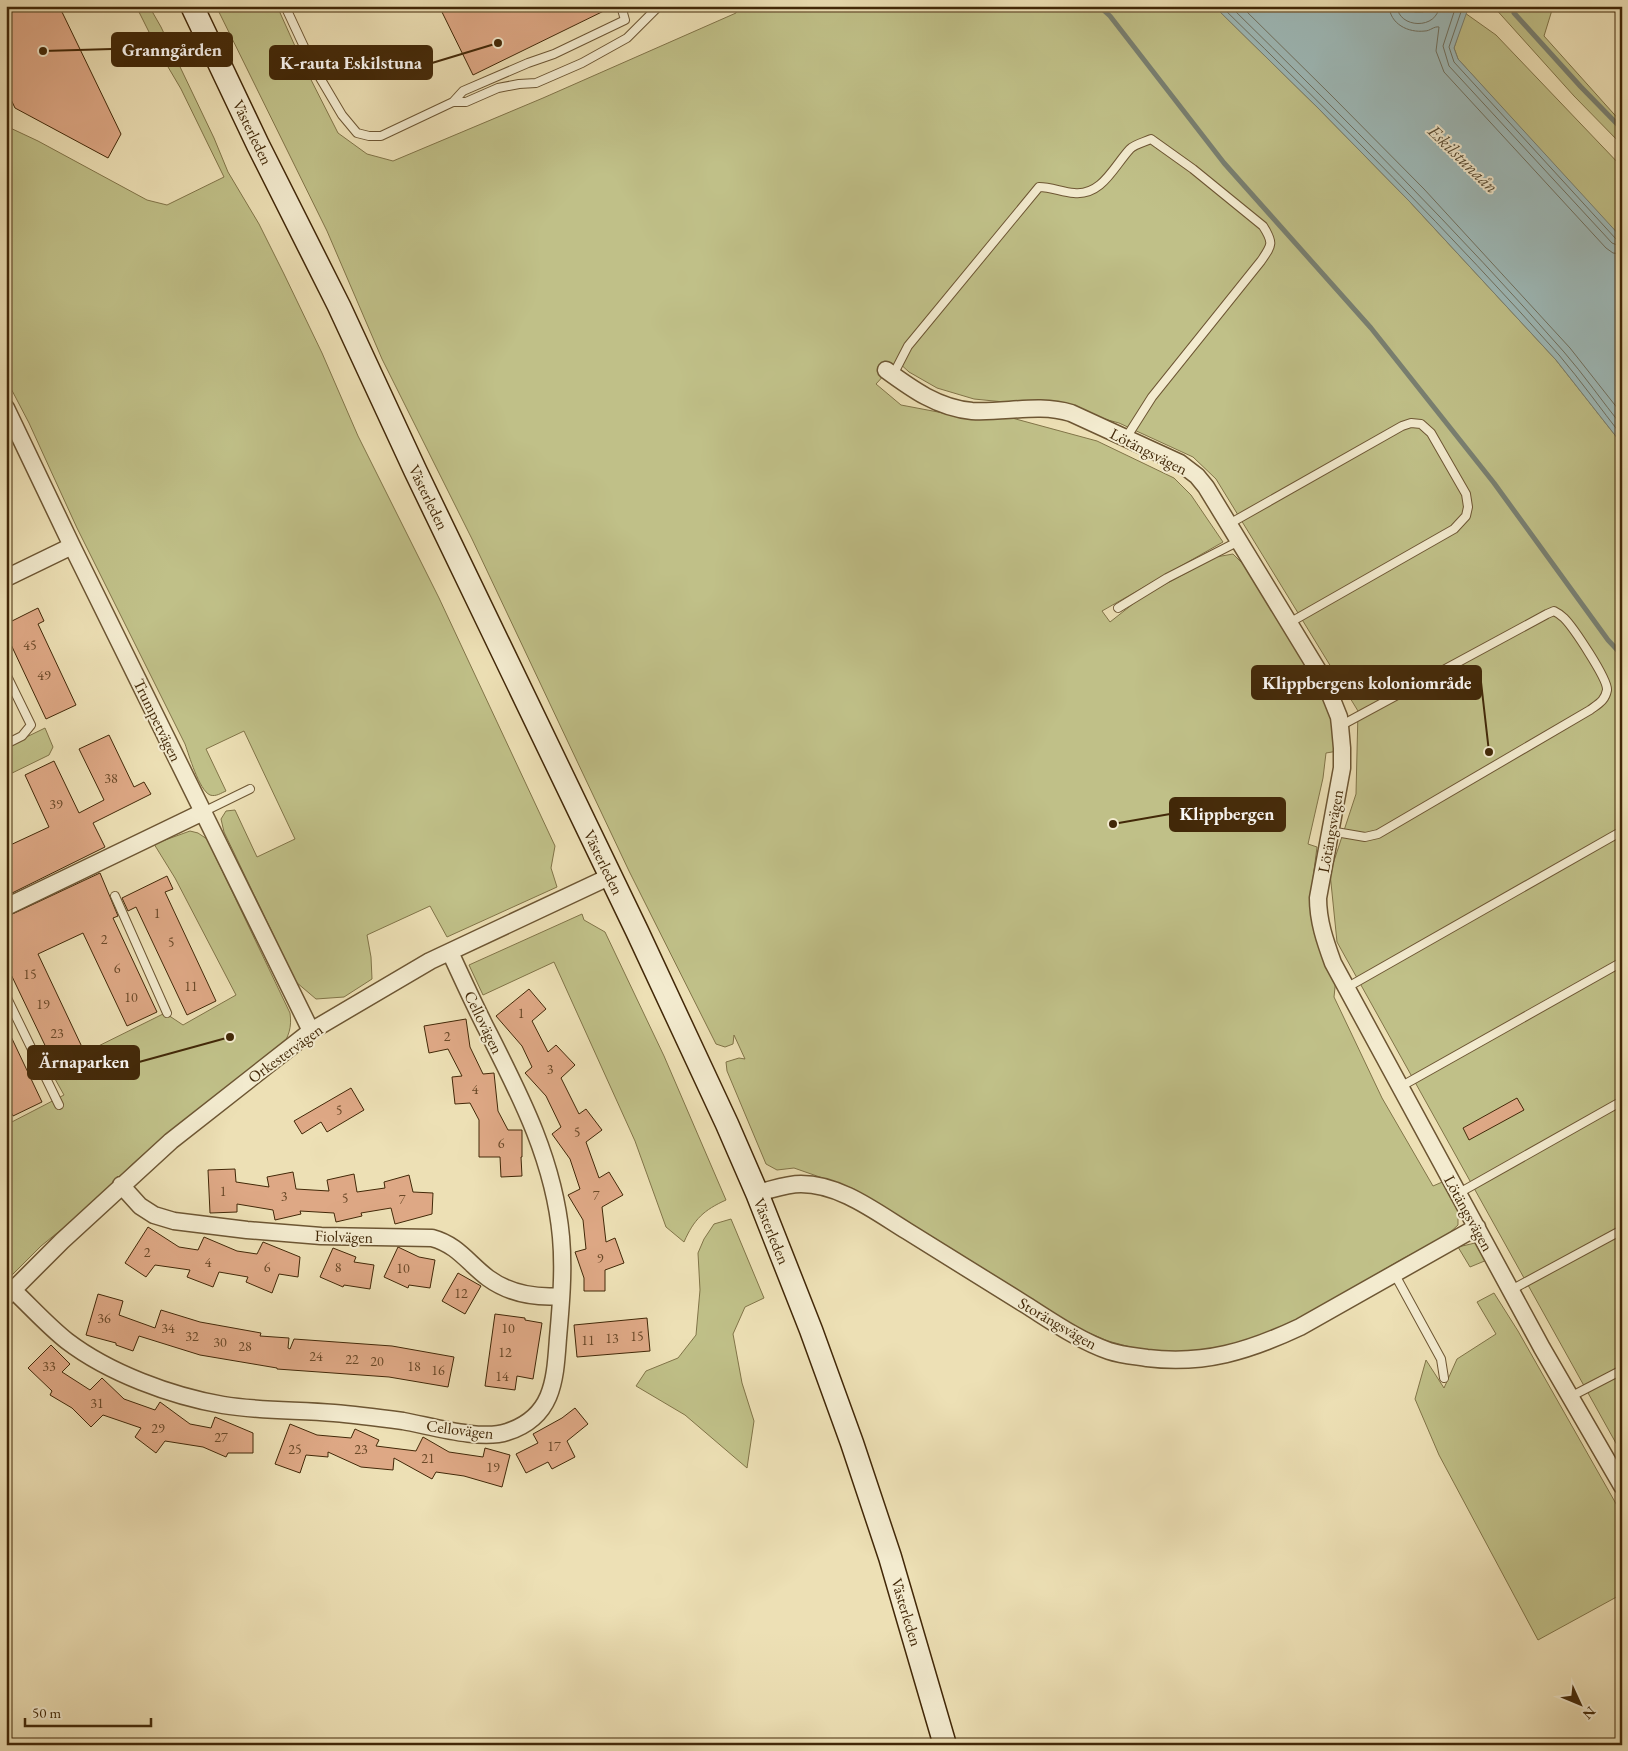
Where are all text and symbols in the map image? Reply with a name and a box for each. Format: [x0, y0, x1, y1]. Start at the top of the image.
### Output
callout: Granngården [112, 33, 232, 66]
text: Granngården [122, 38, 222, 61]
callout: K-rauta Eskilstuna [270, 46, 432, 79]
text: K-rauta Eskilstuna [280, 51, 422, 74]
street label: Västerleden [228, 96, 278, 169]
water label: Eskilstunaån [1423, 119, 1503, 198]
street label: Lötängsvägen [1107, 423, 1191, 480]
street label: Västerleden [404, 461, 454, 534]
house number: 45 [23, 636, 37, 654]
house number: 49 [37, 666, 51, 684]
callout: Klippbergens koloniområde [1252, 666, 1481, 699]
text: Klippbergens koloniområde [1262, 671, 1472, 694]
street label: Trumpetvägen [128, 675, 187, 766]
house number: 38 [104, 769, 118, 787]
street label: Lötängsvägen [1313, 787, 1348, 874]
house number: 39 [49, 795, 63, 813]
callout: Klippbergen [1170, 798, 1285, 831]
text: Klippbergen [1180, 802, 1274, 825]
street label: Västerleden [579, 826, 629, 899]
house number: 1 [154, 904, 160, 922]
house number: 2 [101, 930, 108, 948]
house number: 5 [168, 933, 174, 951]
house number: 6 [114, 959, 121, 977]
house number: 15 [23, 965, 37, 983]
house number: 11 [184, 977, 198, 995]
street label: Cellovägen [459, 987, 508, 1058]
house number: 10 [124, 988, 138, 1006]
house number: 19 [36, 995, 50, 1013]
house number: 1 [518, 1004, 524, 1022]
street label: Orkestervägen [244, 1019, 327, 1088]
house number: 23 [50, 1024, 64, 1042]
house number: 2 [444, 1027, 451, 1045]
callout: Ärnaparken [28, 1046, 139, 1079]
text: Ärnaparken [38, 1050, 129, 1073]
house number: 3 [547, 1060, 554, 1078]
house number: 4 [472, 1080, 479, 1098]
house number: 5 [336, 1101, 342, 1119]
house number: 5 [574, 1123, 580, 1141]
house number: 6 [498, 1134, 505, 1152]
street label: Lötängsvägen [1439, 1171, 1498, 1256]
house number: 1 [220, 1182, 226, 1200]
house number: 7 [593, 1186, 600, 1204]
house number: 3 [281, 1187, 288, 1205]
house number: 5 [342, 1189, 348, 1207]
house number: 7 [399, 1190, 406, 1208]
street label: Västerleden [749, 1195, 795, 1268]
street label: Fiolvägen [314, 1225, 374, 1248]
house number: 2 [144, 1243, 151, 1261]
house number: 9 [597, 1249, 604, 1267]
house number: 4 [205, 1253, 212, 1271]
house number: 6 [264, 1258, 271, 1276]
house number: 8 [335, 1258, 342, 1276]
house number: 10 [396, 1259, 410, 1277]
house number: 12 [454, 1284, 468, 1302]
street label: Storängsvägen [1015, 1292, 1101, 1355]
house number: 36 [97, 1309, 111, 1327]
house number: 34 [161, 1319, 175, 1337]
house number: 10 [501, 1319, 515, 1337]
house number: 32 [185, 1327, 199, 1345]
house number: 15 [630, 1327, 644, 1345]
house number: 13 [605, 1329, 619, 1347]
house number: 11 [581, 1331, 595, 1349]
house number: 30 [213, 1333, 227, 1351]
house number: 28 [238, 1337, 252, 1355]
house number: 12 [498, 1343, 512, 1361]
house number: 24 [309, 1347, 323, 1365]
house number: 22 [345, 1350, 359, 1368]
house number: 20 [370, 1352, 384, 1370]
house number: 33 [42, 1357, 56, 1375]
house number: 18 [407, 1357, 421, 1375]
house number: 16 [431, 1361, 445, 1379]
house number: 14 [495, 1367, 509, 1385]
house number: 31 [90, 1394, 104, 1412]
street label: Cellovägen [425, 1415, 495, 1444]
house number: 29 [151, 1419, 165, 1437]
house number: 27 [214, 1428, 228, 1446]
house number: 17 [547, 1437, 561, 1455]
house number: 25 [288, 1440, 302, 1458]
house number: 23 [354, 1440, 368, 1458]
house number: 21 [421, 1449, 435, 1467]
house number: 19 [486, 1458, 500, 1476]
street label: Västerleden [886, 1576, 927, 1649]
north arrow [1556, 1678, 1606, 1728]
scale bar [25, 1696, 151, 1728]
text: 50 m [32, 1703, 61, 1722]
text: N [1578, 1703, 1600, 1724]

